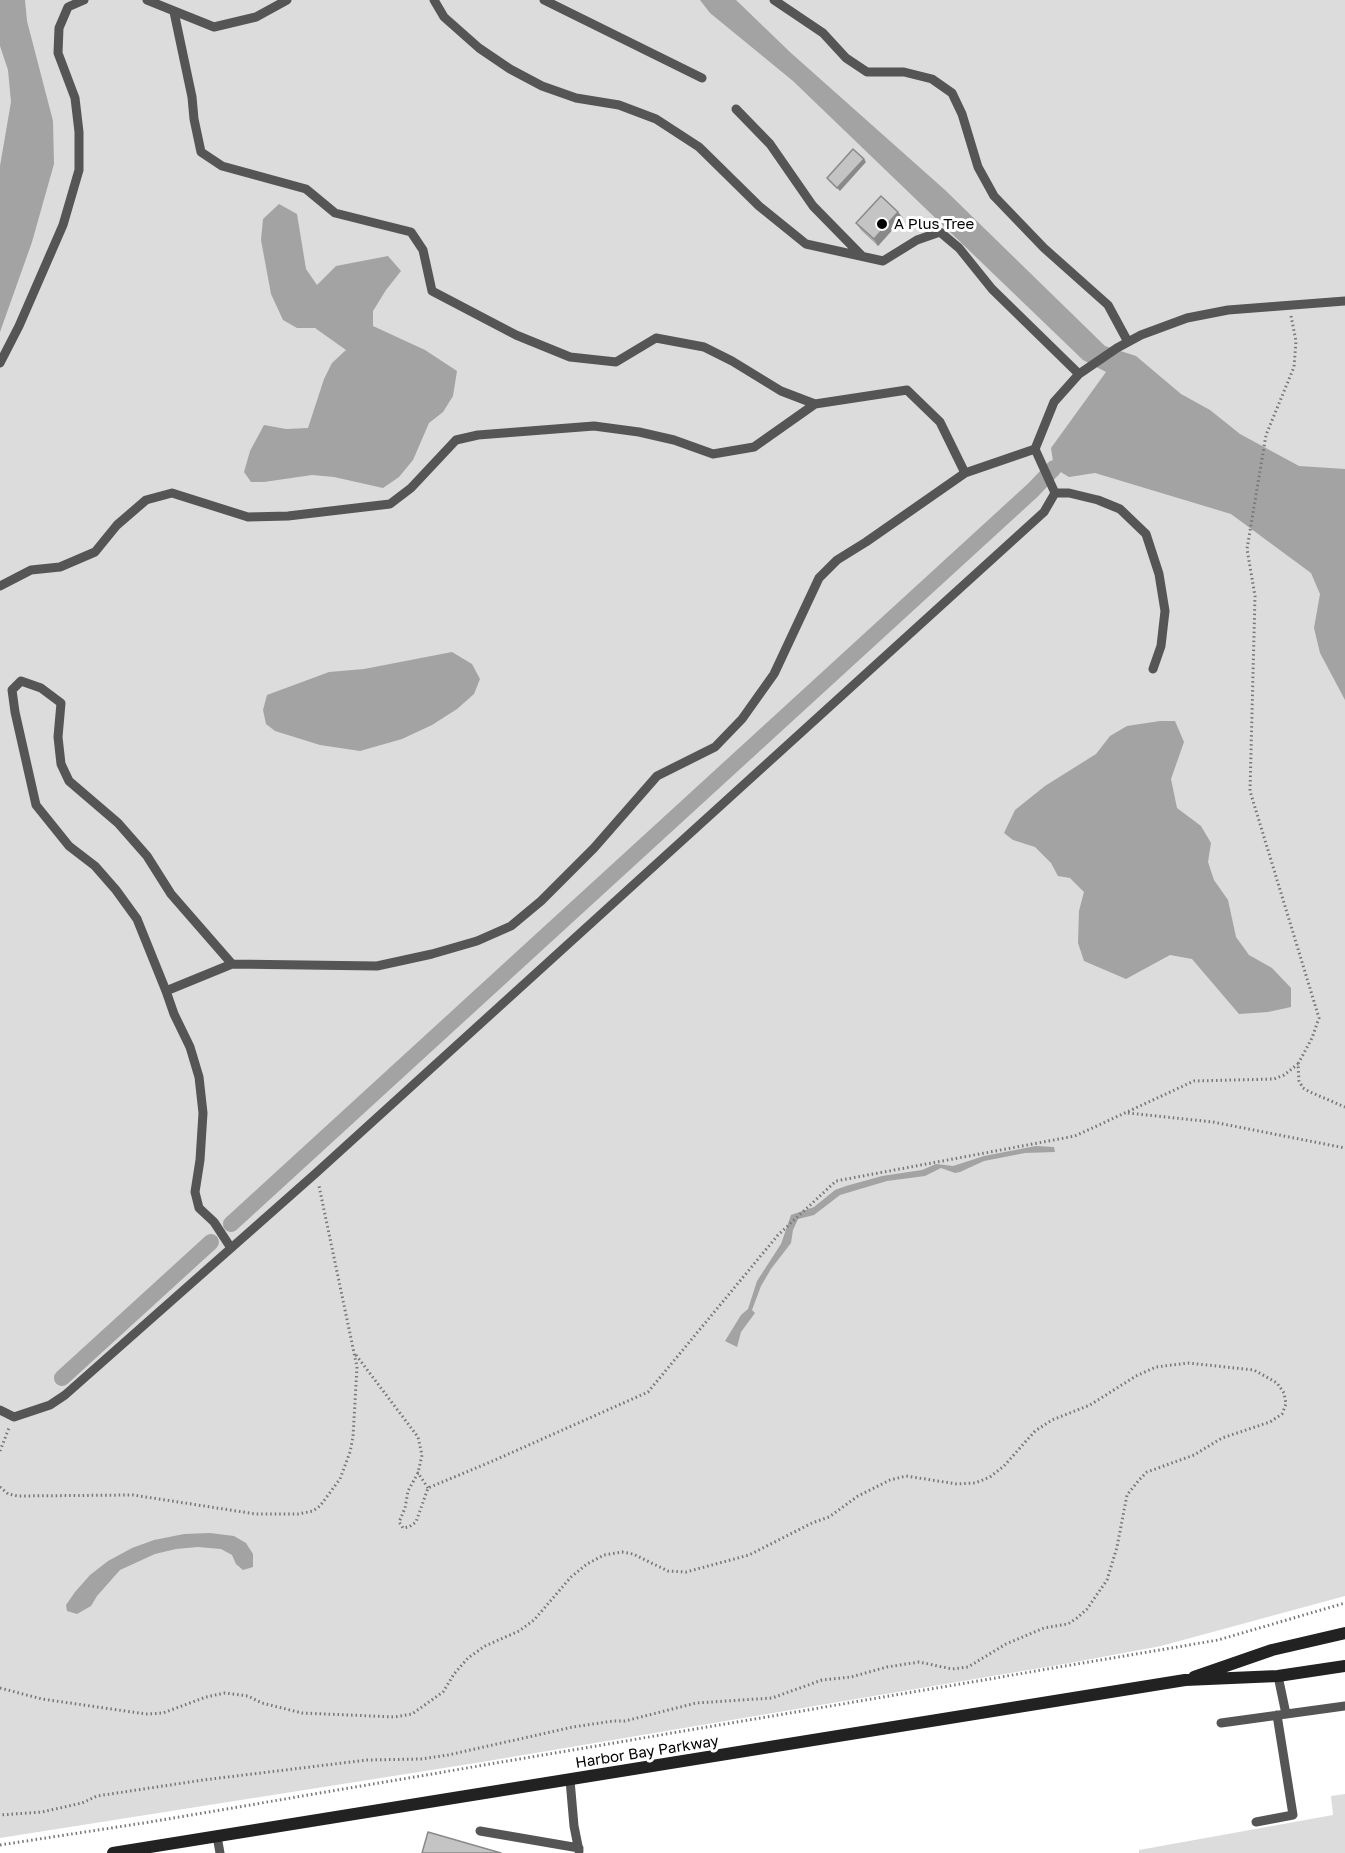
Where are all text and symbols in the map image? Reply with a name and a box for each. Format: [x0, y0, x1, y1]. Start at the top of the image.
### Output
place label: A Plus Tree [894, 215, 974, 233]
marker: A Plus Tree [875, 217, 889, 231]
street label: Harbor Bay Parkway [574, 1732, 720, 1772]

